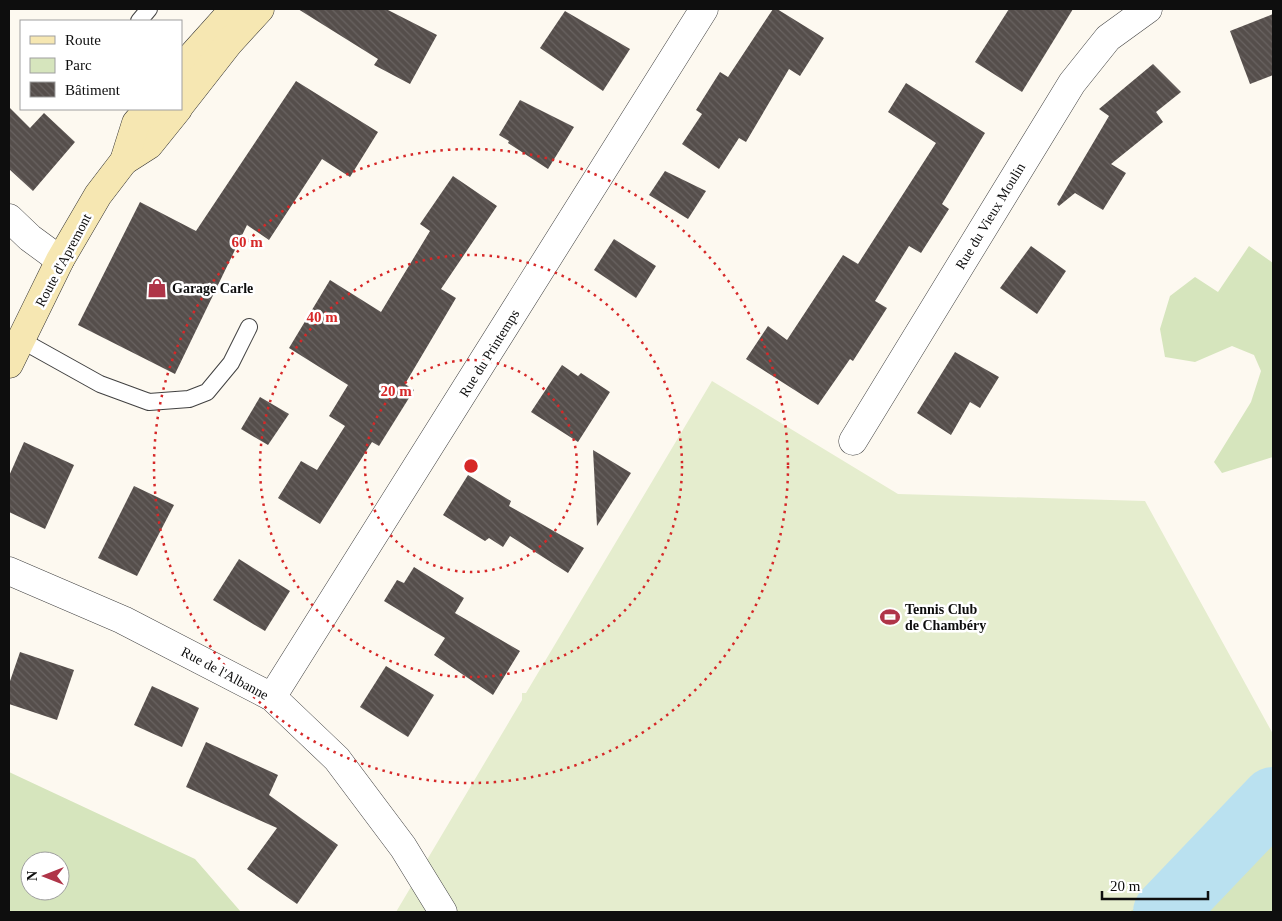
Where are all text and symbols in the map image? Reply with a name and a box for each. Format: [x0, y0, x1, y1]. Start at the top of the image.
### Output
legend [20, 20, 182, 110]
text: Route [65, 32, 101, 48]
text: Parc [65, 57, 92, 73]
text: Bâtiment [65, 82, 121, 98]
street label: Rue du Vieux Moulin [953, 160, 1028, 272]
street label: Route d'Apremont [33, 211, 94, 309]
text: 60 m [231, 234, 263, 250]
shop icon: Garage Carle [146, 277, 168, 299]
place label: Garage Carle [172, 281, 253, 296]
street label: Rue du Printemps [456, 307, 522, 400]
text: 40 m [306, 309, 338, 325]
text: 20 m [380, 383, 412, 399]
centre of rings [462, 457, 480, 475]
place label: Tennis Club de Chambéry [905, 602, 986, 633]
sports icon: Tennis Club de Chambéry [879, 606, 901, 628]
street label: Rue de l'Albanne [179, 644, 271, 703]
north arrow [20, 851, 70, 901]
scale bar [1102, 868, 1208, 900]
text: N [25, 871, 40, 881]
text: 20 m [1110, 878, 1141, 894]

